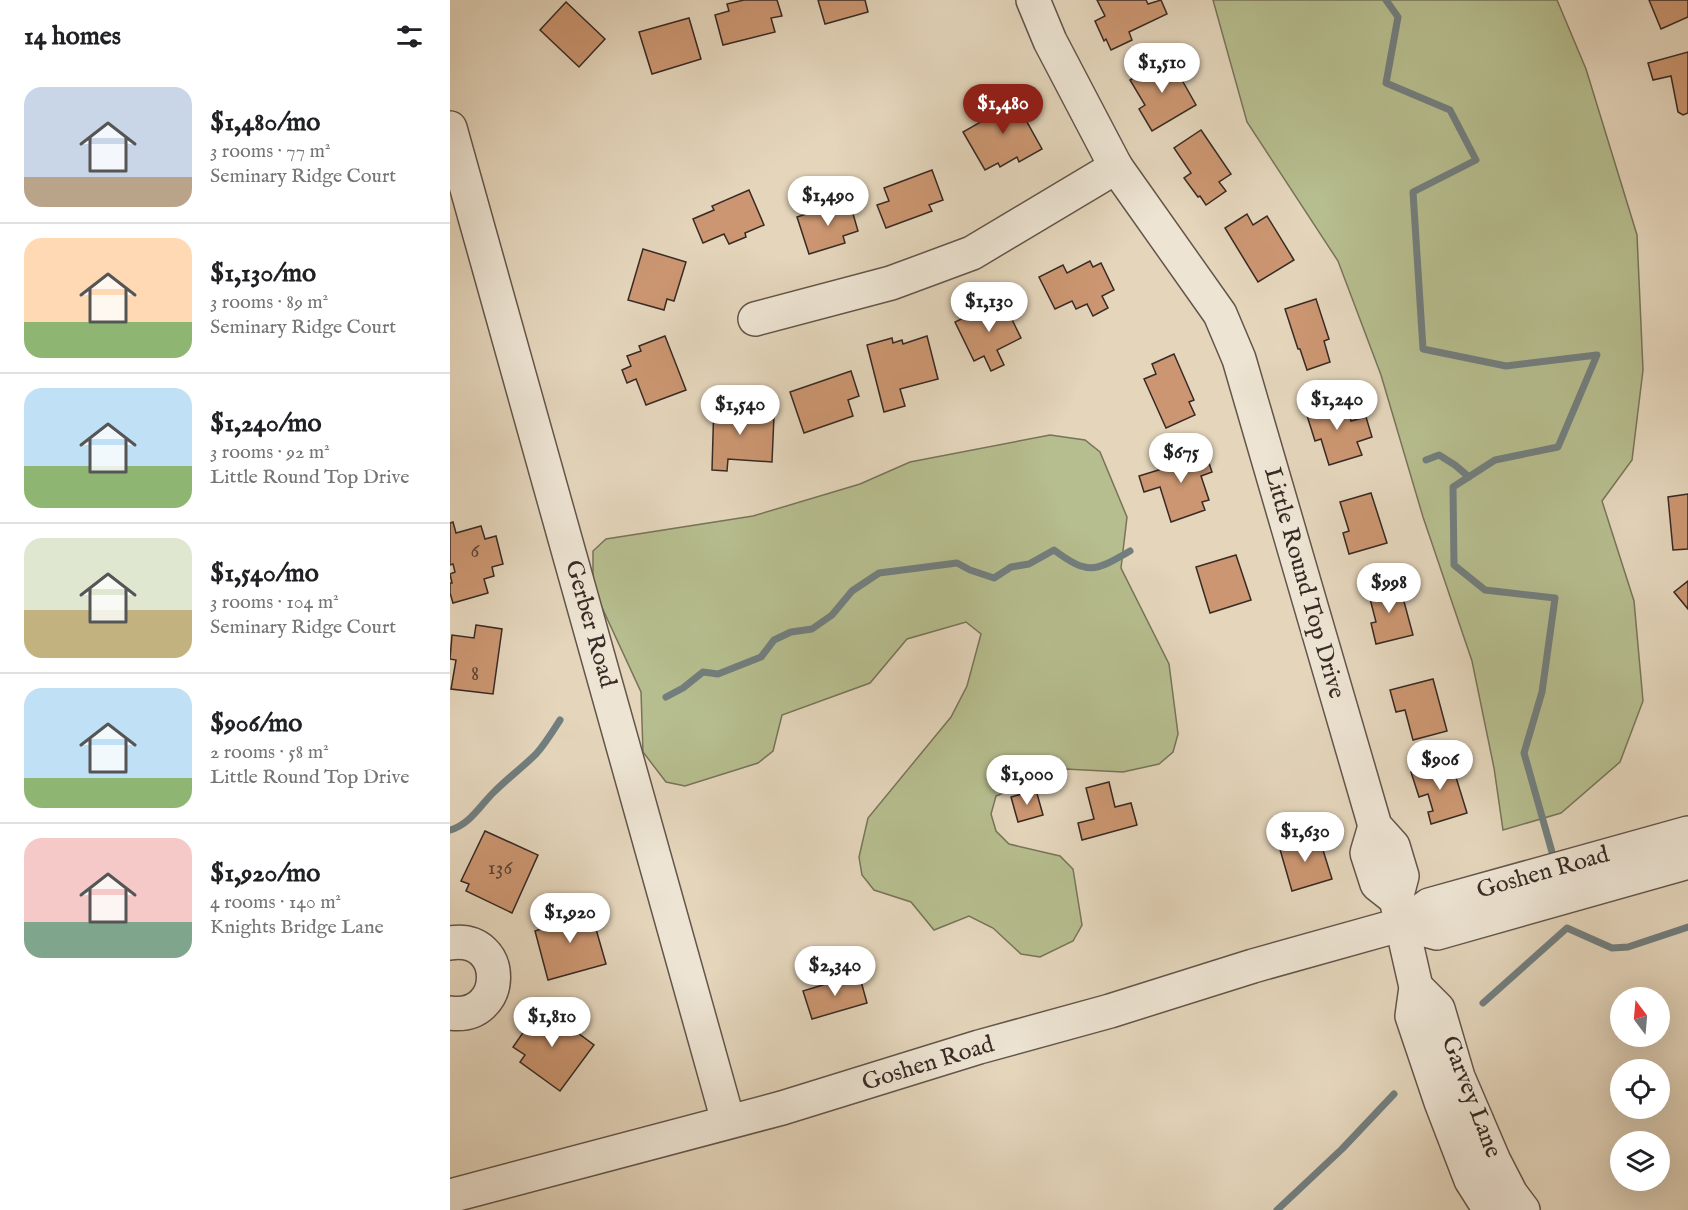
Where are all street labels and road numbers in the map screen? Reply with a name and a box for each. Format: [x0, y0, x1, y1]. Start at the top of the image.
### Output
street label: Little Round Top Drive [1256, 464, 1352, 702]
street label: Gerber Road [557, 557, 623, 691]
street label: Goshen Road [1473, 839, 1613, 907]
street label: Goshen Road [858, 1029, 998, 1099]
street label: Garvey Lane [1434, 1032, 1508, 1162]

